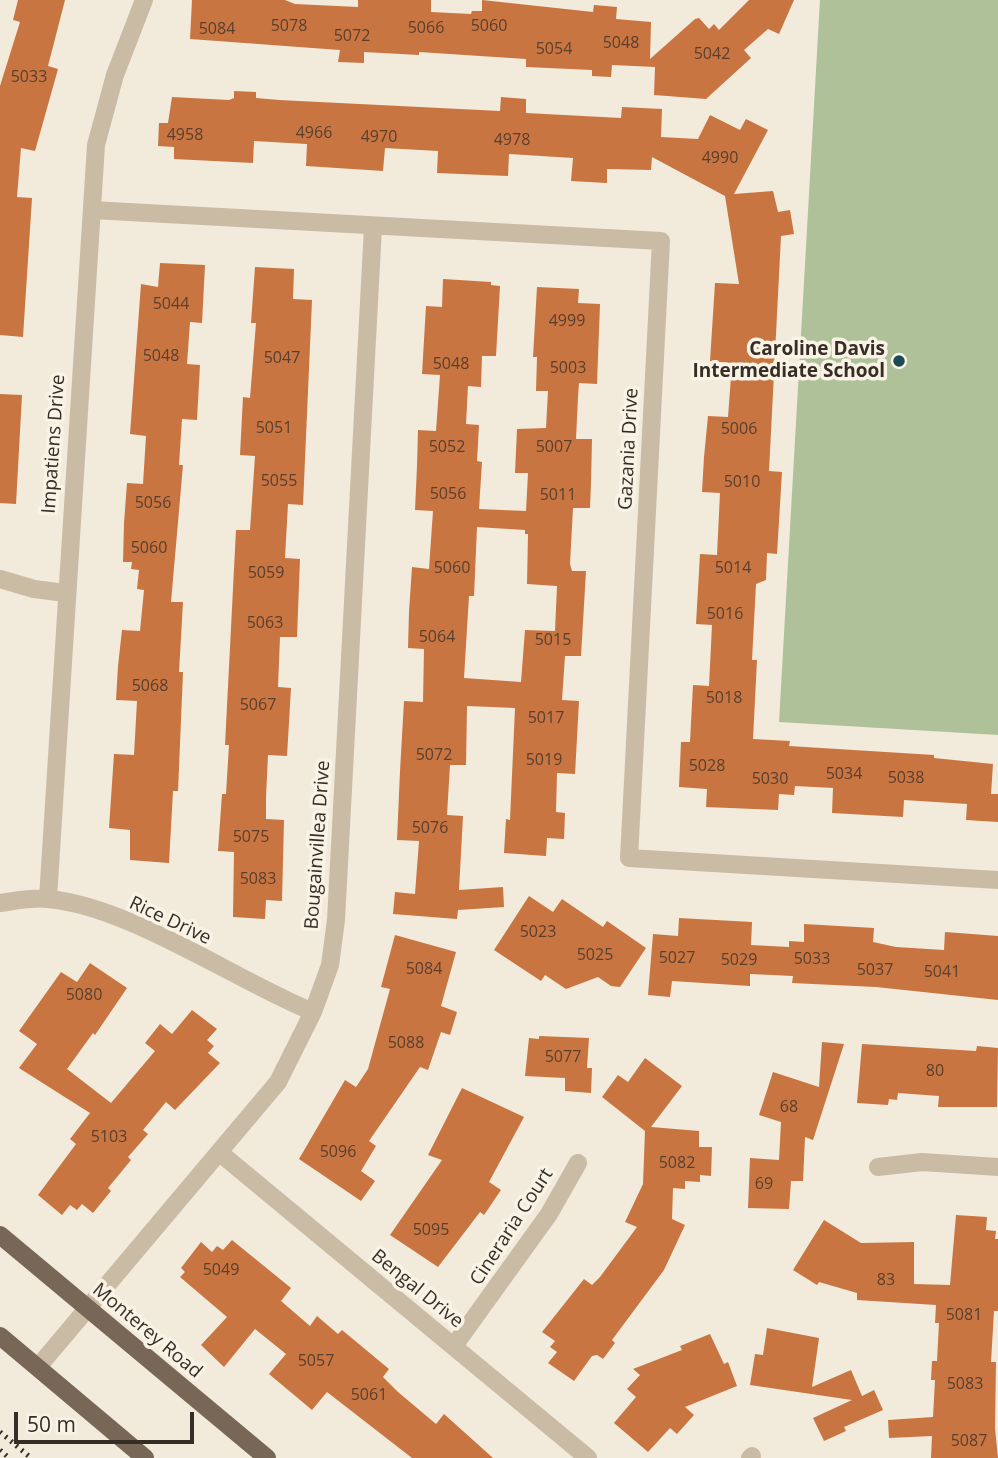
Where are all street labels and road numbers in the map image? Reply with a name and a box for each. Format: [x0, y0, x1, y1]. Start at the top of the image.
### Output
street label: Impatiens Drive [38, 374, 70, 514]
street label: Gazania Drive [614, 387, 644, 511]
street label: Bougainvillea Drive [301, 760, 335, 930]
street label: Rice Drive [125, 892, 215, 950]
street label: Cineraria Court [466, 1164, 558, 1290]
street label: Bengal Drive [366, 1245, 468, 1333]
street label: Monterey Road [88, 1279, 206, 1383]

